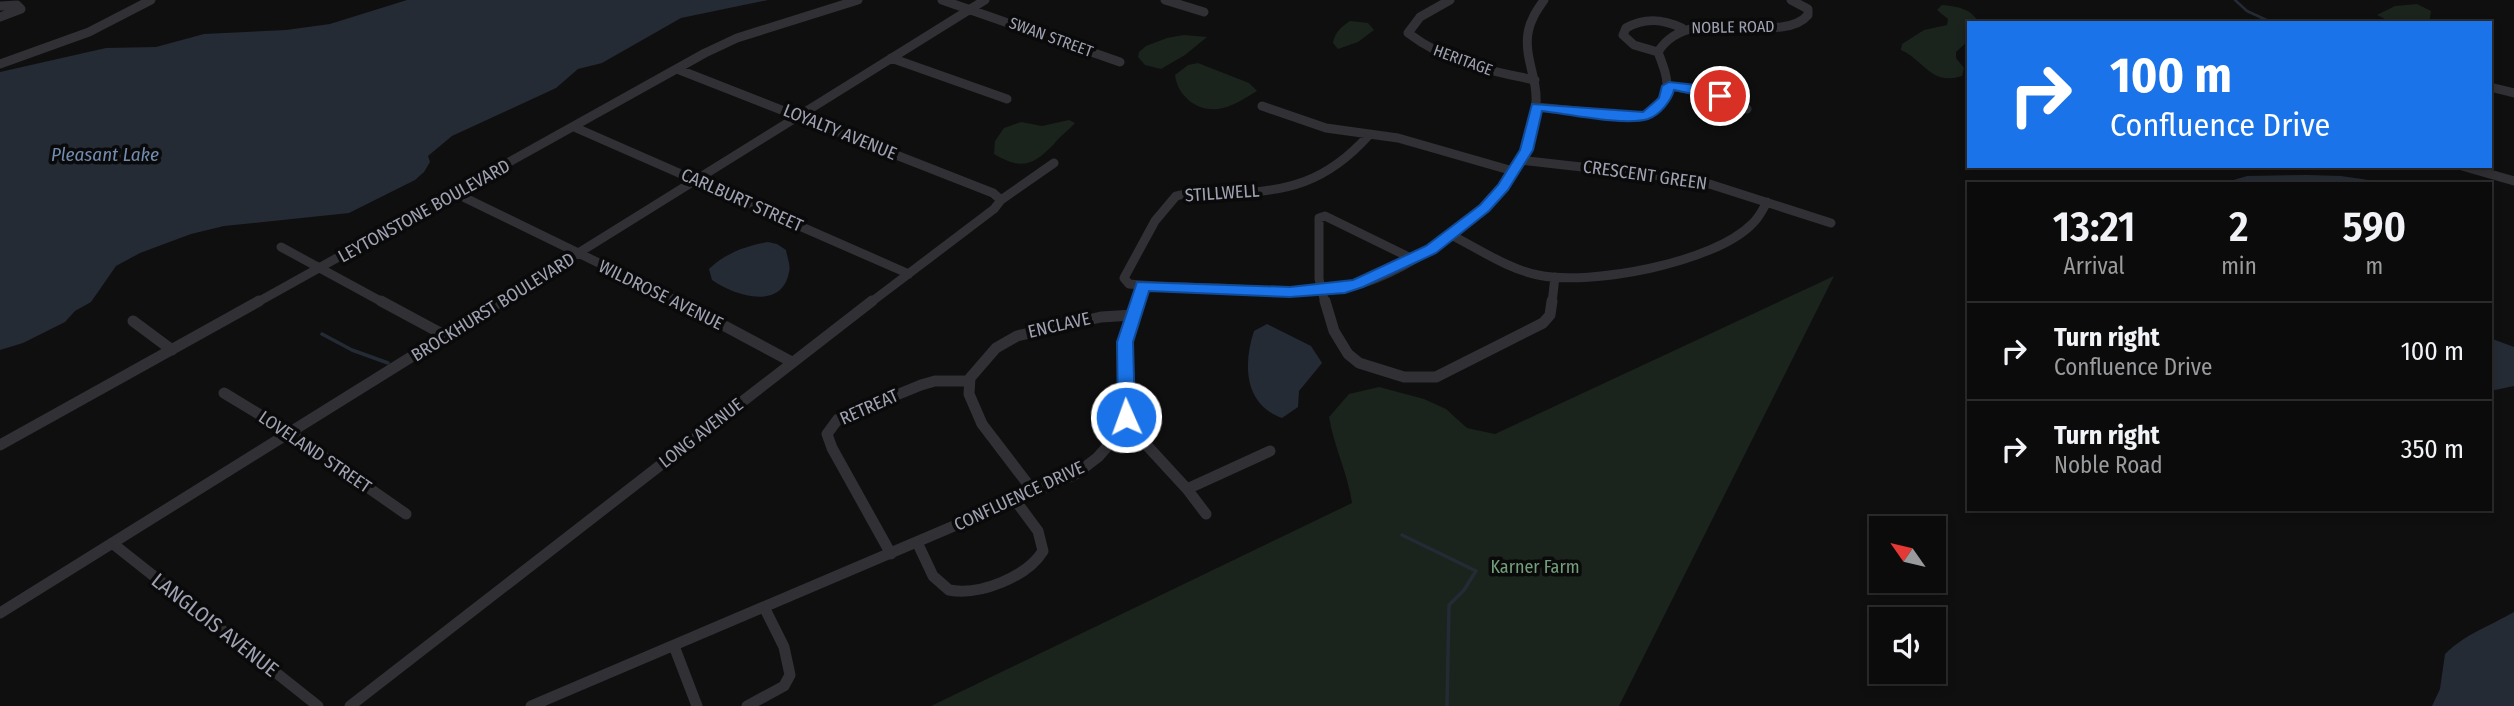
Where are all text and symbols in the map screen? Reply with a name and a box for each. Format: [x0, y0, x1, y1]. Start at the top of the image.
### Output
street label: SWAN STREET [1007, 13, 1096, 61]
street label: NOBLE ROAD [1691, 17, 1775, 37]
street label: HERITAGE [1431, 41, 1495, 79]
text: 100 m [2110, 46, 2232, 105]
icon: right [1995, 49, 2086, 140]
pin [1690, 66, 1750, 126]
icon: arrive [1701, 77, 1739, 115]
street label: LOYALTY AVENUE [780, 99, 900, 165]
text: Confluence Drive [2110, 106, 2330, 144]
water label: Pleasant Lake [51, 143, 159, 166]
street label: LEYTONSTONE BOULEVARD [334, 155, 514, 267]
street label: CRESCENT GREEN [1581, 155, 1709, 195]
street label: CARLBURT STREET [678, 163, 807, 237]
street label: STILLWELL [1184, 179, 1260, 207]
text: 13:21 [2053, 202, 2135, 252]
text: 2 [2229, 202, 2249, 252]
text: 590 [2343, 202, 2406, 252]
street label: BROCKHURST BOULEVARD [407, 248, 579, 366]
text: Arrival [2064, 252, 2125, 280]
text: min [2221, 252, 2257, 280]
text: m [2366, 252, 2383, 280]
street label: WILDROSE AVENUE [595, 255, 727, 335]
street label: ENCLAVE [1026, 307, 1092, 343]
text: Turn right [2054, 322, 2160, 353]
icon: right [1995, 332, 2033, 370]
text: 100 m [2401, 336, 2464, 367]
text: Confluence Drive [2054, 353, 2212, 381]
position arrow [1089, 380, 1163, 454]
street label: RETREAT [836, 384, 902, 430]
street label: LONG AVENUE [655, 393, 747, 473]
street label: LOVELAND STREET [255, 406, 376, 498]
text: Turn right [2054, 420, 2160, 451]
icon: right [1995, 430, 2033, 468]
text: 350 m [2401, 434, 2464, 465]
text: Noble Road [2054, 451, 2163, 479]
street label: CONFLUENCE DRIVE [951, 456, 1087, 536]
north arrow [1869, 516, 1946, 593]
map controls [1869, 516, 1946, 684]
park label: Karner Farm [1490, 556, 1580, 578]
street label: LANGLOIS AVENUE [146, 567, 284, 683]
button: sound [1869, 607, 1946, 684]

